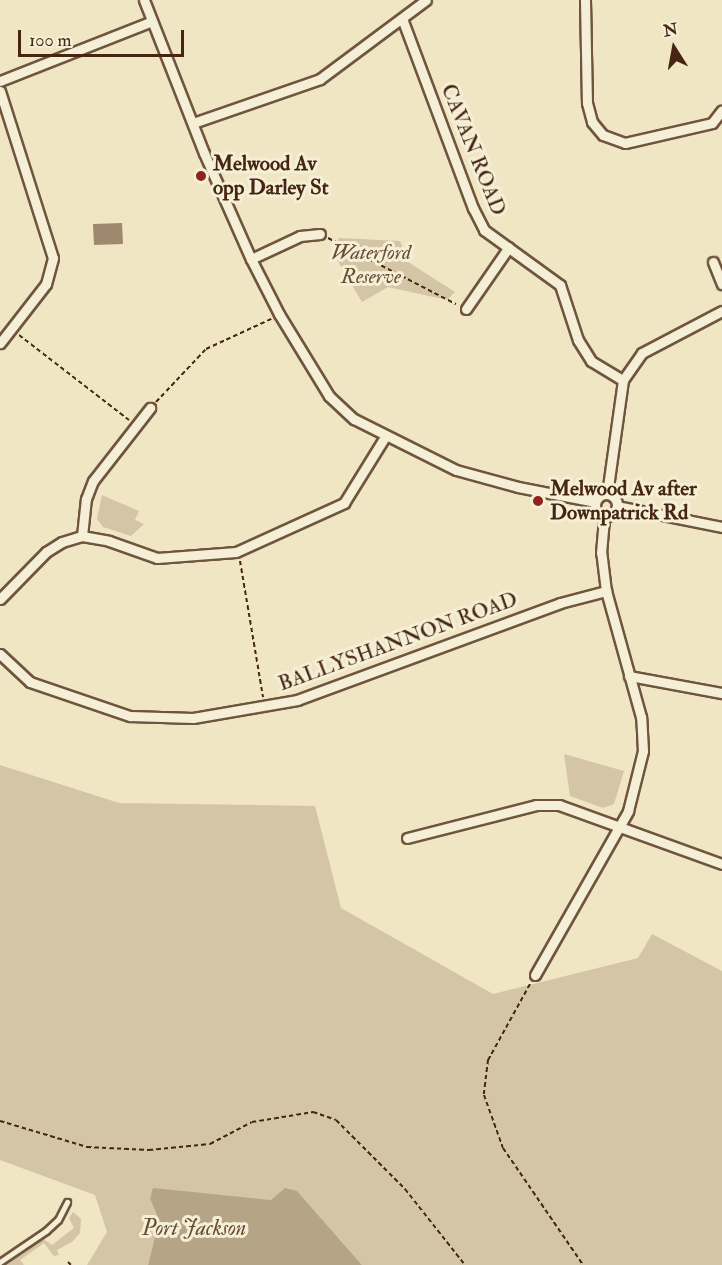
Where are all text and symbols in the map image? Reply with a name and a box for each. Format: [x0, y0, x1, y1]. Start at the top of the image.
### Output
scale bar [21, 18, 188, 56]
north arrow [644, 18, 704, 78]
text: N [662, 19, 679, 42]
text: 100 m [29, 29, 72, 52]
street label: CAVAN ROAD [435, 81, 511, 219]
place label: Melwood Av opp Darley St [213, 151, 328, 201]
marker: Melwood Av opp Darley St [194, 169, 208, 183]
park label: Waterford Reserve [331, 240, 411, 290]
place label: Melwood Av after Downpatrick Rd [550, 476, 697, 526]
marker: Melwood Av after Downpatrick Rd [531, 494, 545, 508]
street label: BALLYSHANNON ROAD [275, 587, 521, 697]
water label: Port Jackson [142, 1216, 246, 1242]

